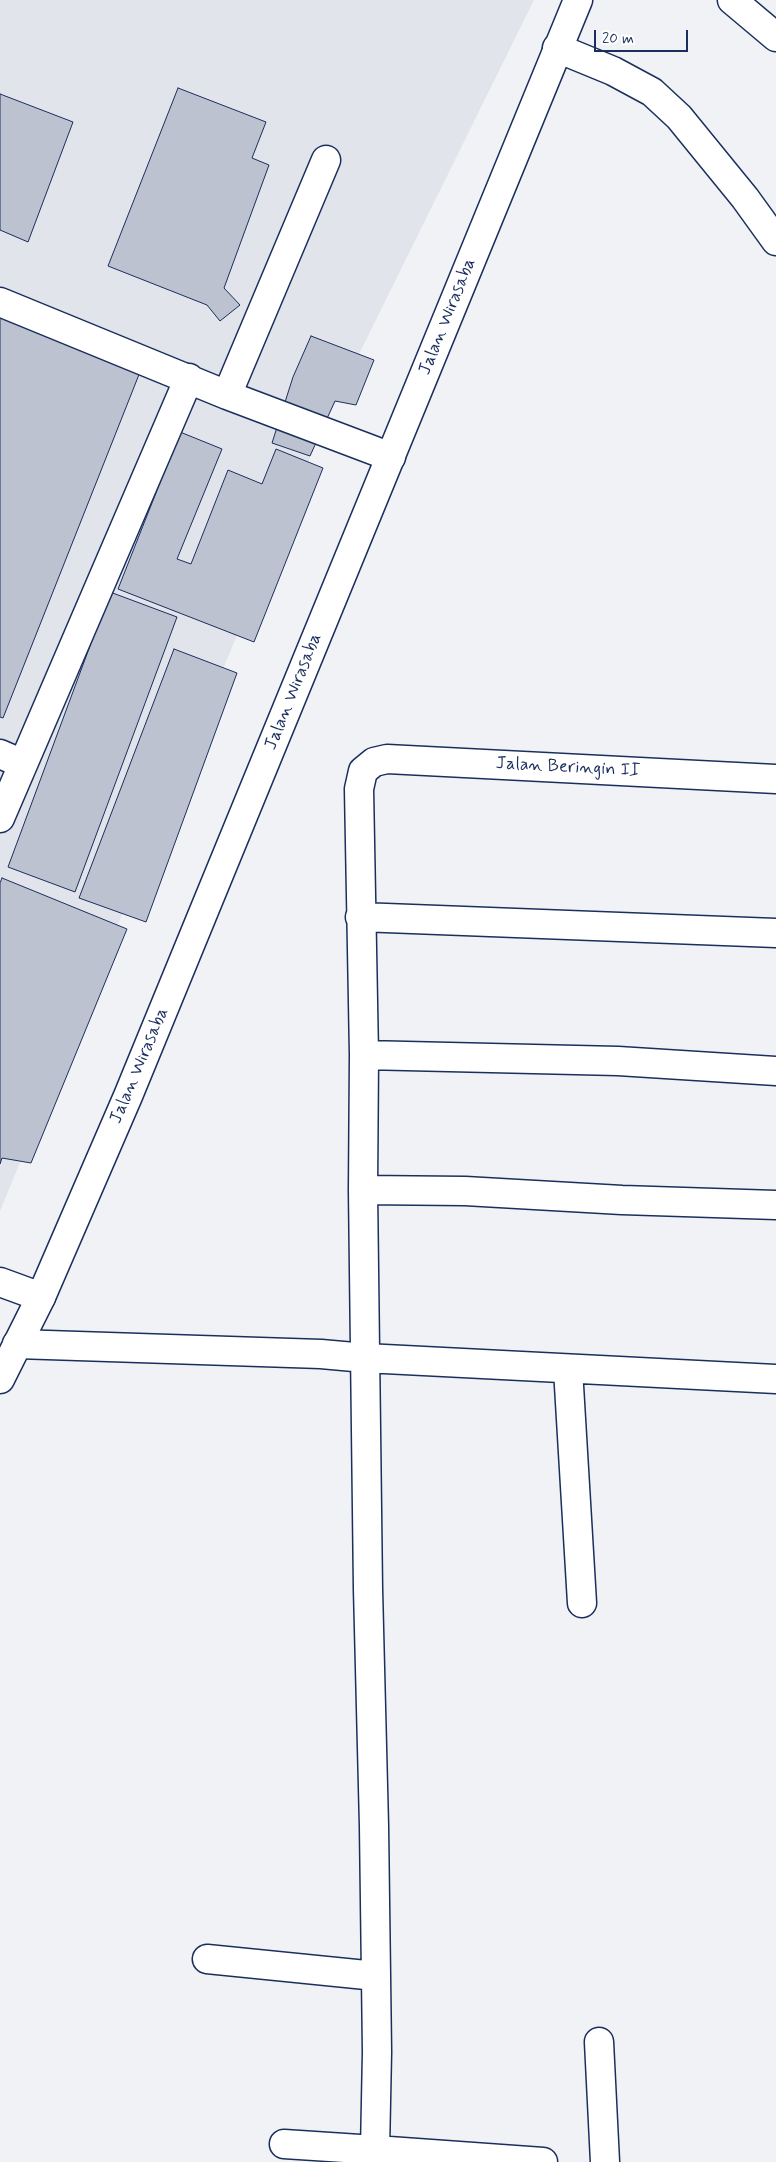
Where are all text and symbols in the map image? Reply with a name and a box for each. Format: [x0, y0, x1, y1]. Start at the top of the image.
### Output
scale bar [596, 20, 690, 52]
text: 20 m [602, 29, 634, 49]
street label: Jalan Wirasaba [415, 256, 481, 378]
street label: Jalan Wirasaba [261, 631, 327, 753]
street label: Jalan Beringin II [495, 753, 641, 783]
street label: Jalan Wirasaba [106, 1005, 174, 1127]

